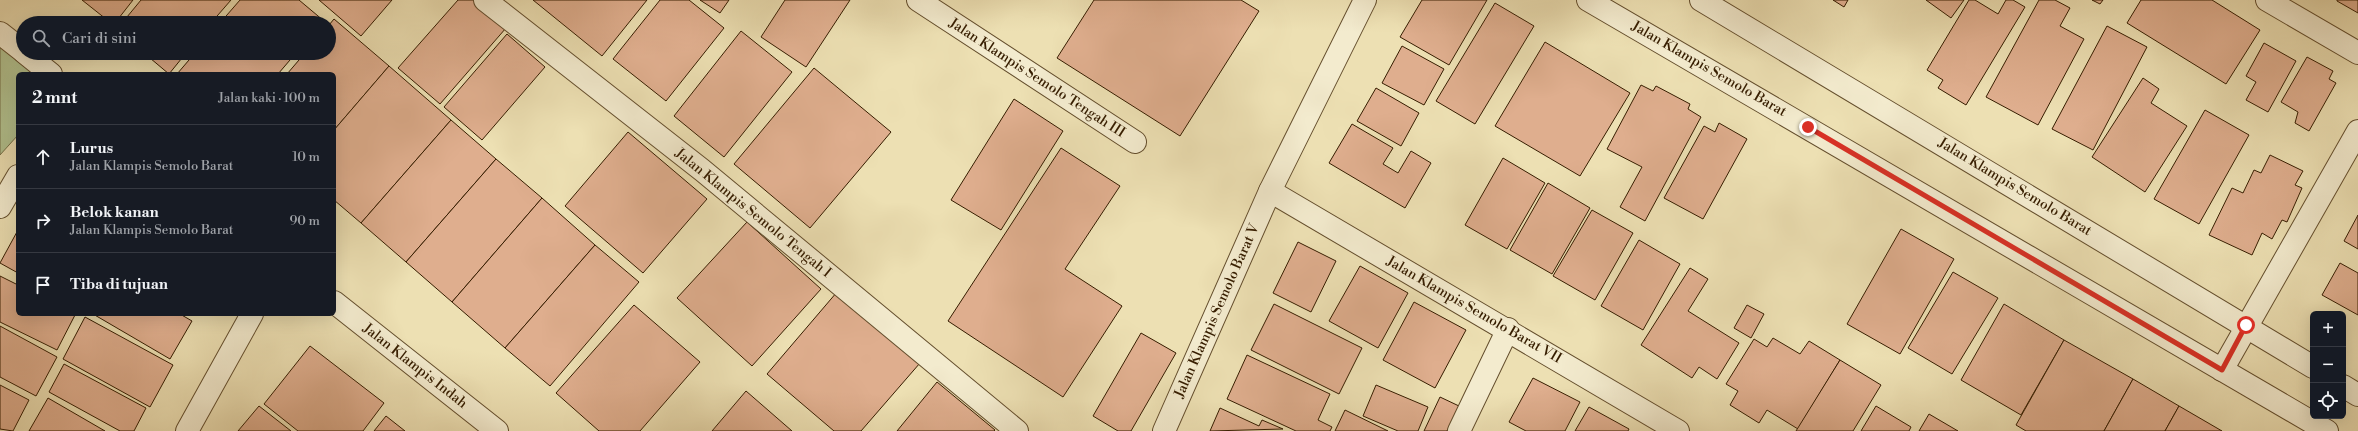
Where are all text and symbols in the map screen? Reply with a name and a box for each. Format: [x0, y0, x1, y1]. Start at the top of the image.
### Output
street label: Jalan Klampis Semolo Tengah III [945, 14, 1129, 142]
search box [16, 16, 336, 60]
street label: Jalan Klampis Semolo Barat [1627, 17, 1790, 121]
icon: search [30, 27, 52, 49]
text: Cari di sini [62, 29, 137, 48]
text: 2 mnt [32, 87, 77, 109]
text: Jalan kaki · 100 m [218, 90, 320, 106]
route end [1799, 118, 1817, 136]
street label: Jalan Klampis Semolo Barat [1934, 133, 2095, 240]
text: Lurus [70, 139, 113, 158]
street label: Jalan Klampis Semolo Tengah I [670, 144, 835, 282]
icon: ahead [32, 146, 54, 168]
text: 10 m [292, 149, 320, 165]
text: Jalan Klampis Semolo Barat [70, 158, 233, 174]
text: Belok kanan [70, 203, 159, 222]
icon: right [32, 210, 54, 232]
text: 90 m [289, 213, 320, 229]
street label: Jalan Klampis Semolo Barat V [1170, 220, 1264, 402]
text: Jalan Klampis Semolo Barat [70, 222, 233, 238]
street label: Jalan Klampis Semolo Barat VII [1382, 252, 1565, 368]
icon: arrive [32, 274, 54, 296]
text: Tiba di tujuan [70, 275, 168, 294]
map controls [2310, 311, 2346, 419]
button: + [2310, 311, 2346, 347]
route start [2237, 316, 2255, 334]
street label: Jalan Klampis Indah [358, 319, 471, 413]
button: − [2310, 347, 2346, 383]
button: locate [2310, 383, 2346, 419]

